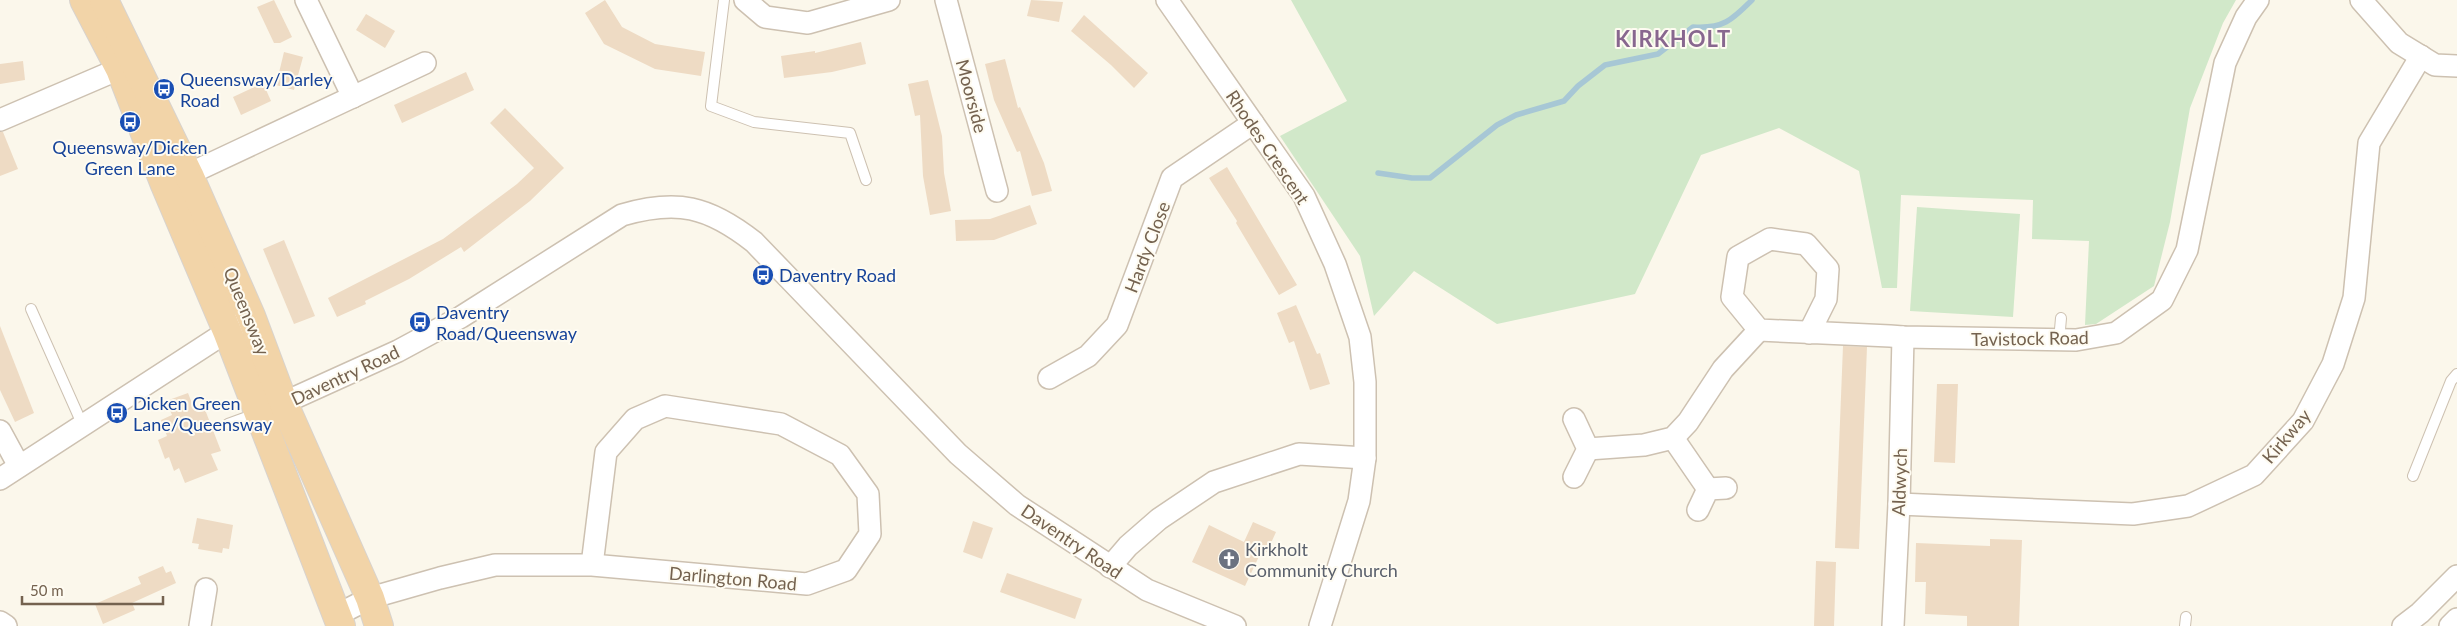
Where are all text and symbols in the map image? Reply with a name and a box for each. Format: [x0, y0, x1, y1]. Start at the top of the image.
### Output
district label: KIRKHOLT [1615, 25, 1731, 52]
street label: Moorside [952, 57, 992, 135]
place label: Queensway/Darley Road [180, 68, 333, 111]
bus stop icon: Queensway/Darley Road [152, 77, 176, 101]
street label: Rhodes Crescent [1222, 86, 1315, 209]
bus stop icon: Queensway/Dicken Green Lane [118, 110, 142, 134]
place label: Queensway/Dicken Green Lane [52, 136, 208, 179]
street label: Hardy Close [1120, 198, 1174, 296]
bus stop icon: Daventry Road [751, 263, 775, 287]
street label: Queensway [219, 264, 275, 359]
place label: Daventry Road [779, 264, 896, 286]
place label: Daventry Road/Queensway [436, 301, 578, 344]
bus stop icon: Daventry Road/Queensway [408, 310, 432, 334]
street label: Tavistock Road [1971, 326, 2089, 350]
street label: Daventry Road [287, 340, 403, 410]
place label: Dicken Green Lane/Queensway [133, 392, 273, 435]
bus stop icon: Dicken Green Lane/Queensway [105, 401, 129, 425]
street label: Kirkway [2257, 404, 2315, 468]
street label: Aldwych [1887, 447, 1911, 517]
street label: Daventry Road [1017, 499, 1127, 583]
place label: Kirkholt Community Church [1245, 538, 1398, 581]
church icon: Kirkholt Community Church [1217, 547, 1241, 571]
street label: Darlington Road [668, 561, 798, 595]
scale bar [22, 574, 164, 606]
text: 50 m [30, 581, 64, 599]

